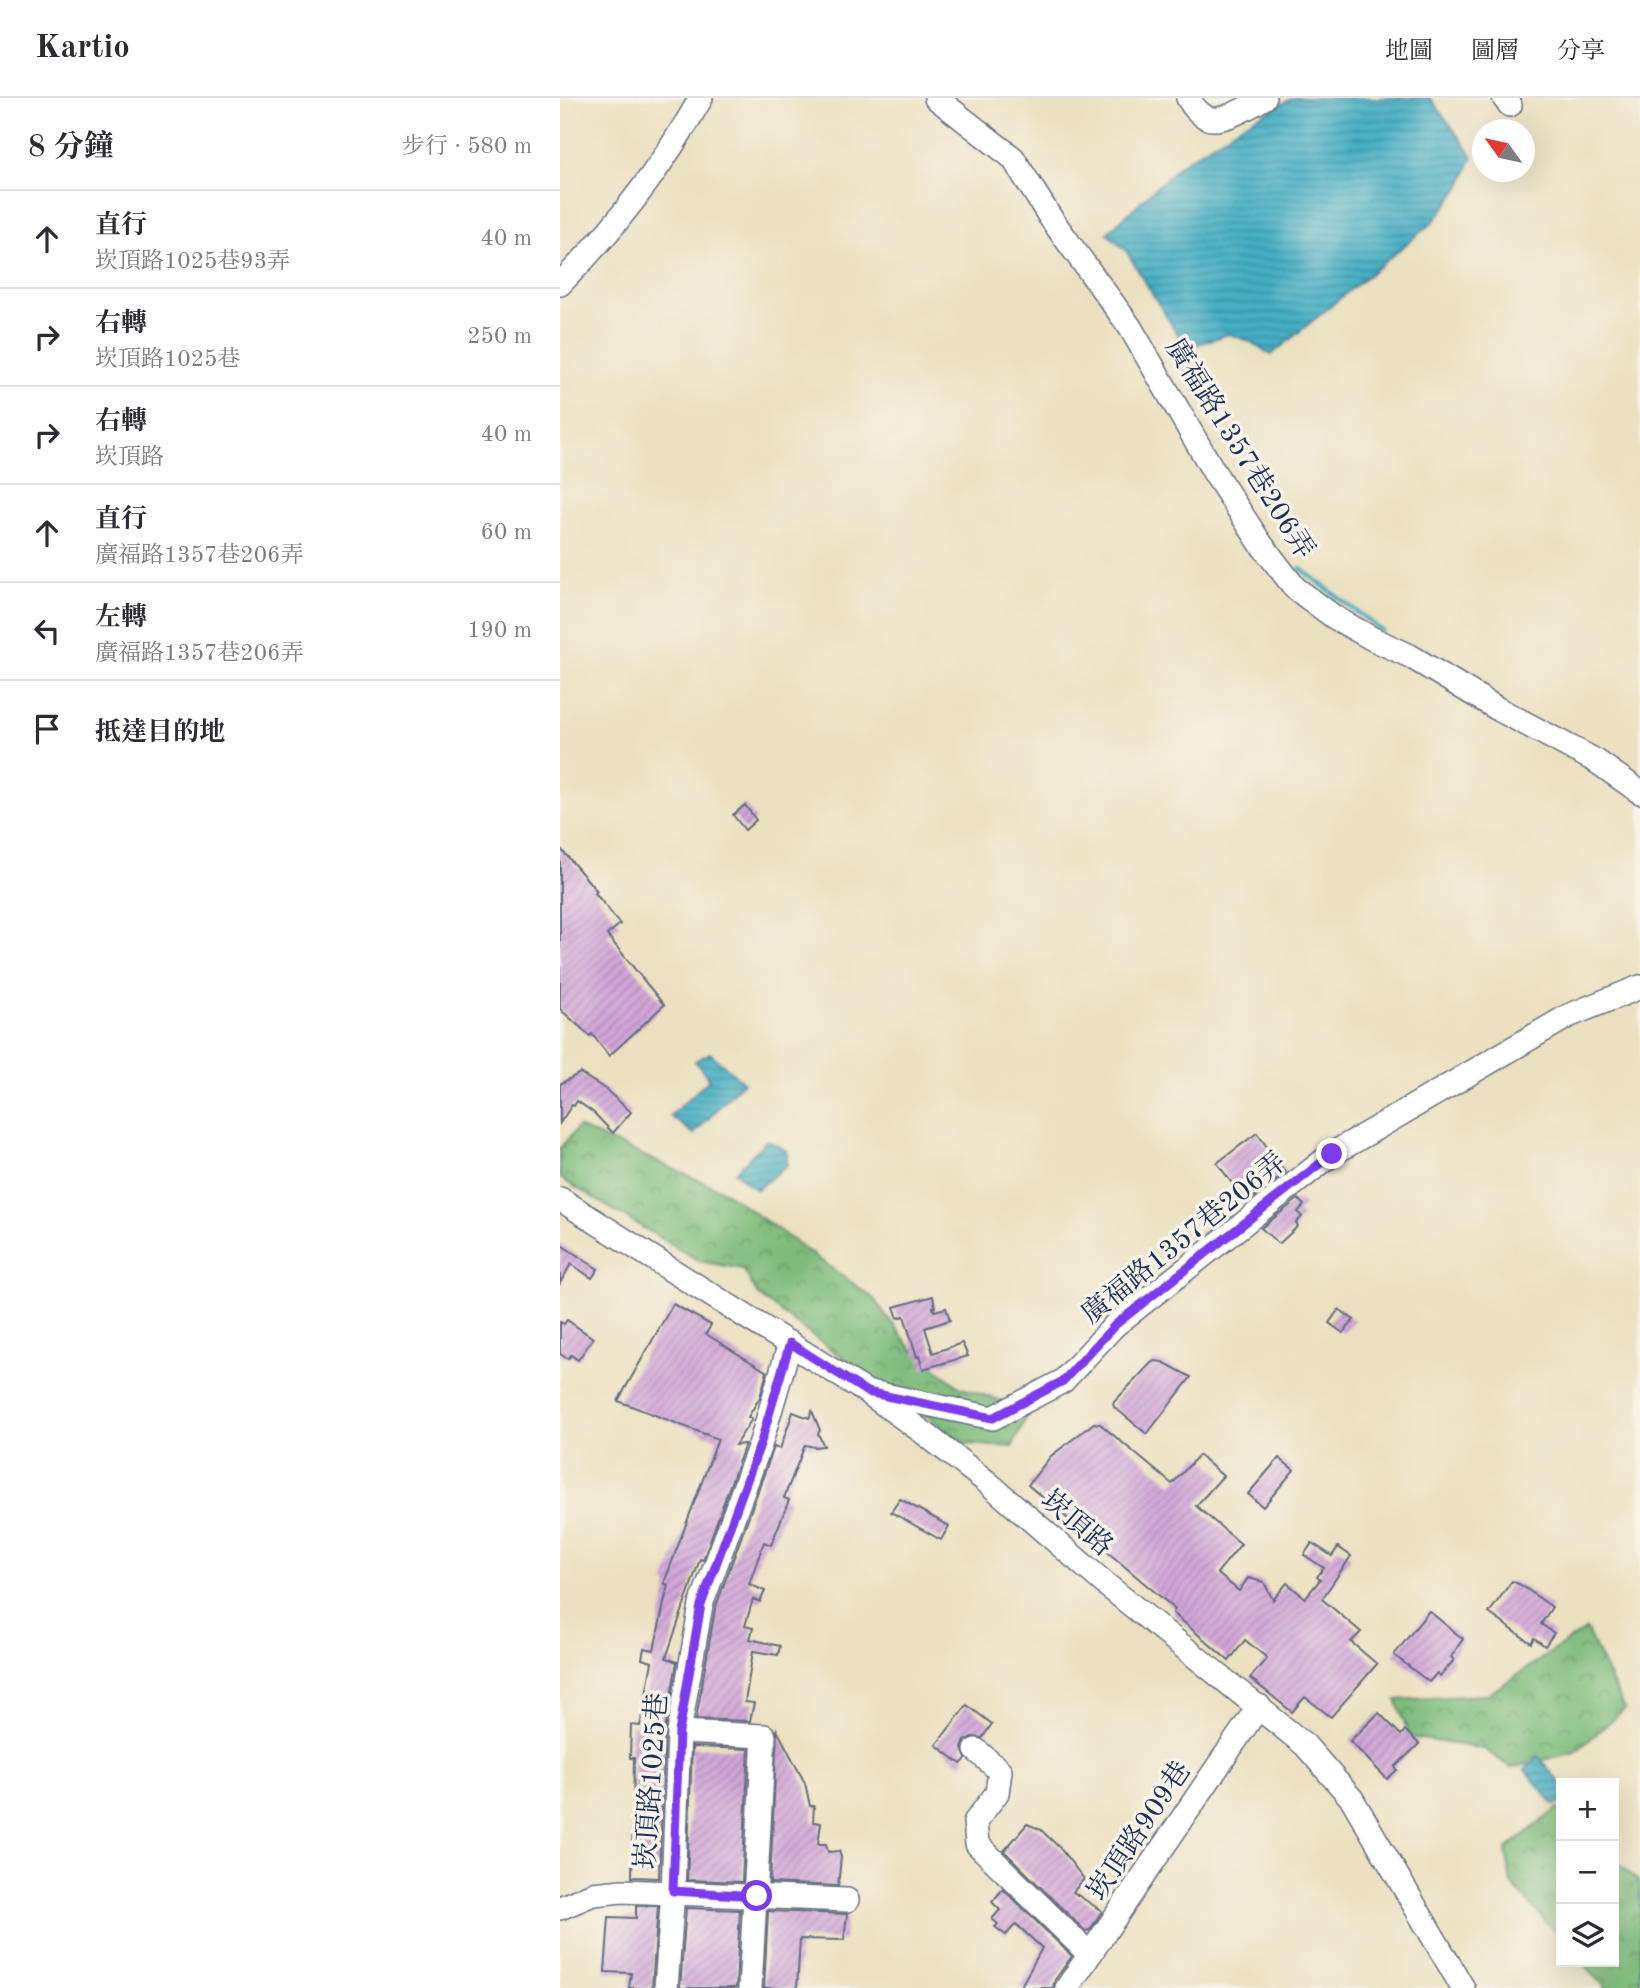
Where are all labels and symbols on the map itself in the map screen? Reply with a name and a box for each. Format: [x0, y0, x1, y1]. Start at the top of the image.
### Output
north arrow [1472, 119, 1535, 182]
street label: 廣福路1357巷206弄 [1159, 333, 1320, 565]
route end [1316, 1138, 1347, 1169]
street label: 廣福路1357巷206弄 [1076, 1146, 1292, 1330]
street label: 崁頂路 [1035, 1484, 1119, 1562]
street label: 崁頂路1025巷 [630, 1692, 673, 1870]
street label: 崁頂路909巷 [1081, 1756, 1197, 1906]
route start [741, 1880, 772, 1911]

